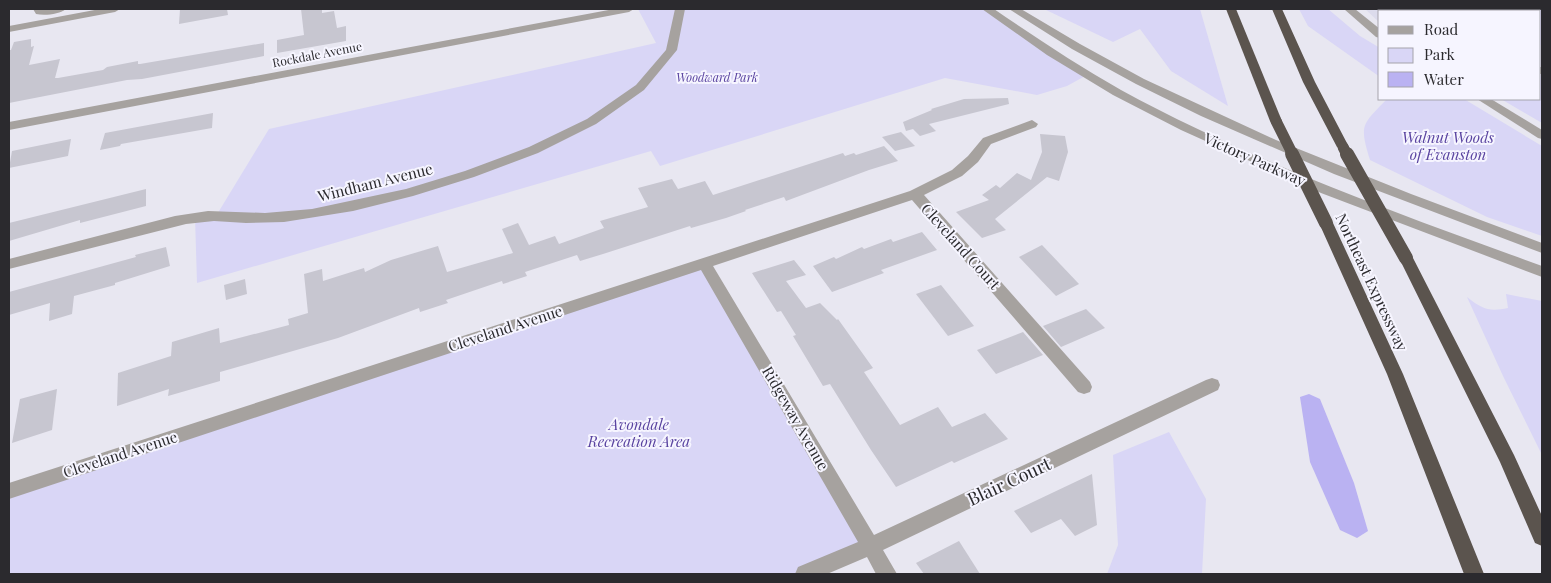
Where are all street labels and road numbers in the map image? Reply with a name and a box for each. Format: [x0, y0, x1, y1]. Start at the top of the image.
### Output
street label: Rockdale Avenue [271, 37, 363, 71]
street label: Victory Parkway [1200, 127, 1309, 190]
street label: Windham Avenue [315, 158, 434, 206]
street label: Cleveland Court [917, 199, 1005, 294]
street label: Northeast Expressway [1331, 210, 1413, 354]
street label: Cleveland Avenue [445, 300, 565, 356]
street label: Ridgeway Avenue [758, 362, 834, 474]
street label: Cleveland Avenue [60, 426, 180, 482]
street label: Blair Court [963, 451, 1055, 511]

